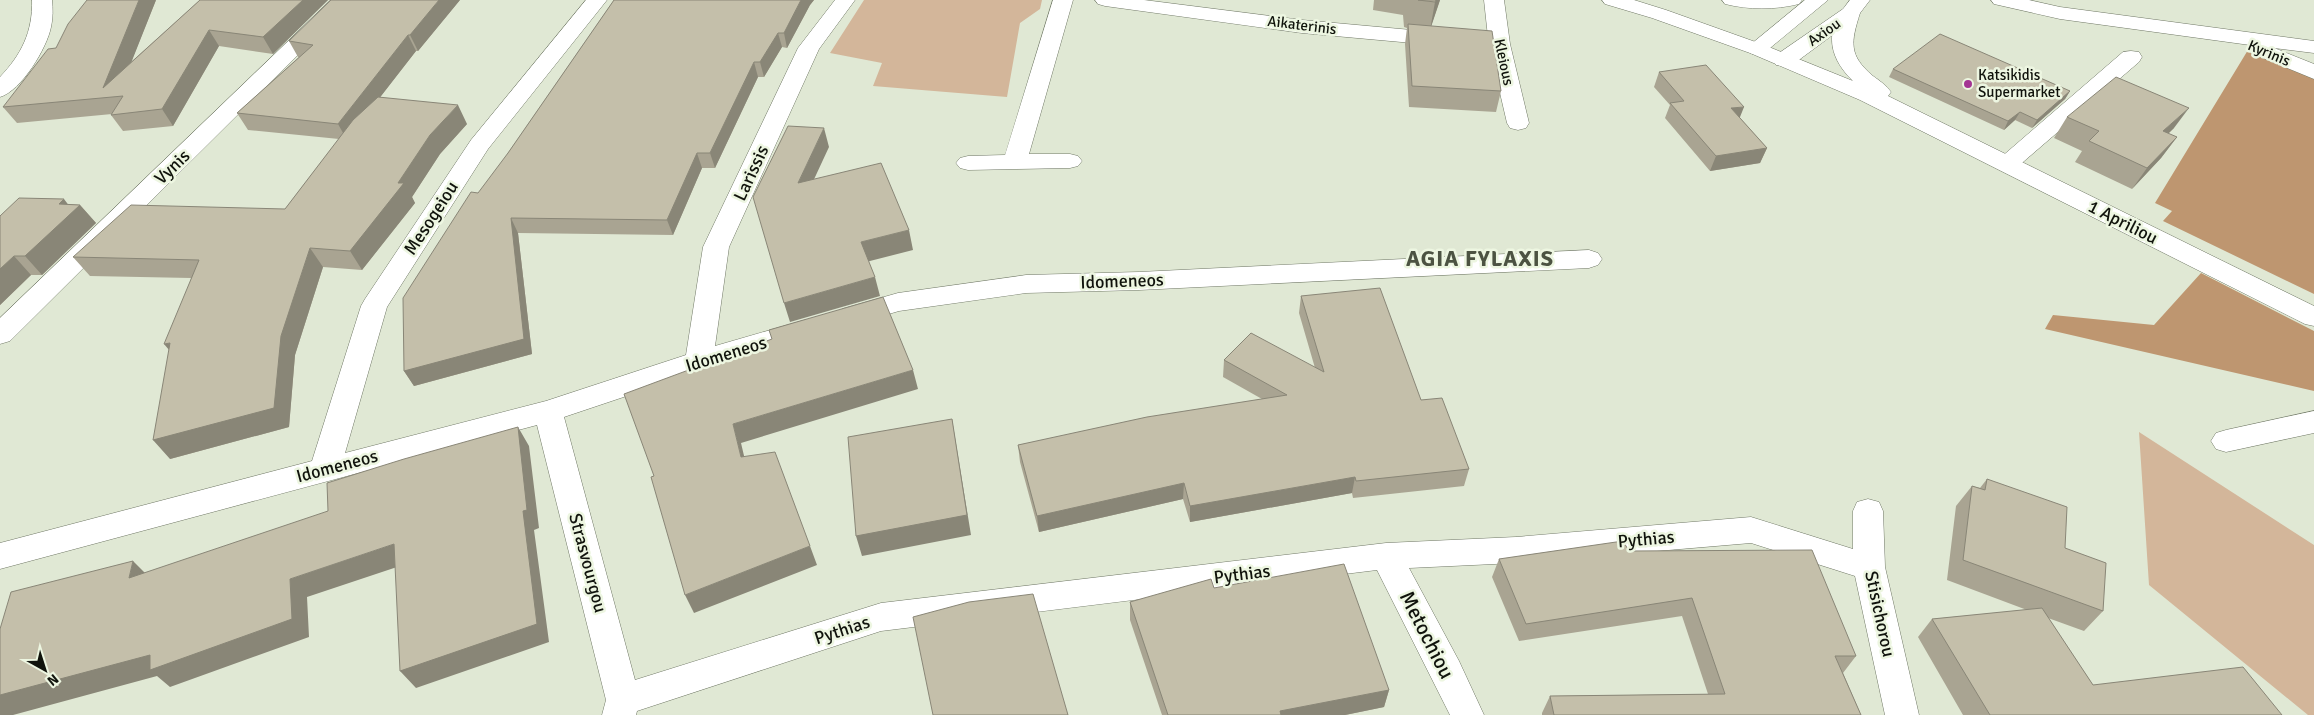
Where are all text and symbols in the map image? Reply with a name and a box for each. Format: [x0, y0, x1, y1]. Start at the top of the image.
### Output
street label: Aikaterinis [1266, 12, 1338, 38]
street label: Axiou [1804, 14, 1844, 50]
street label: Kyrinis [2245, 36, 2293, 70]
street label: Kleious [1490, 37, 1518, 87]
place label: Katsikidis Supermarket [1978, 66, 2061, 101]
marker: Katsikidis Supermarket [1962, 78, 1974, 90]
street label: Larissis [729, 142, 773, 204]
street label: Vynis [150, 145, 194, 189]
street label: Mesogeiou [399, 177, 463, 259]
street label: 1 Apriliou [2084, 195, 2162, 249]
district label: AGIA FYLAXIS [1406, 245, 1554, 272]
street label: Idomeneos [1080, 269, 1164, 293]
street label: Idomeneos [683, 331, 769, 377]
street label: Idomeneos [294, 445, 380, 487]
street label: Strasvourgou [564, 511, 612, 615]
street label: Pythias [1617, 526, 1675, 552]
street label: Pythias [1212, 560, 1272, 588]
street label: Stisichorou [1860, 569, 1900, 659]
street label: Metochiou [1394, 587, 1460, 683]
street label: Pythias [812, 611, 873, 649]
north arrow [20, 645, 70, 695]
text: N [44, 670, 62, 689]

